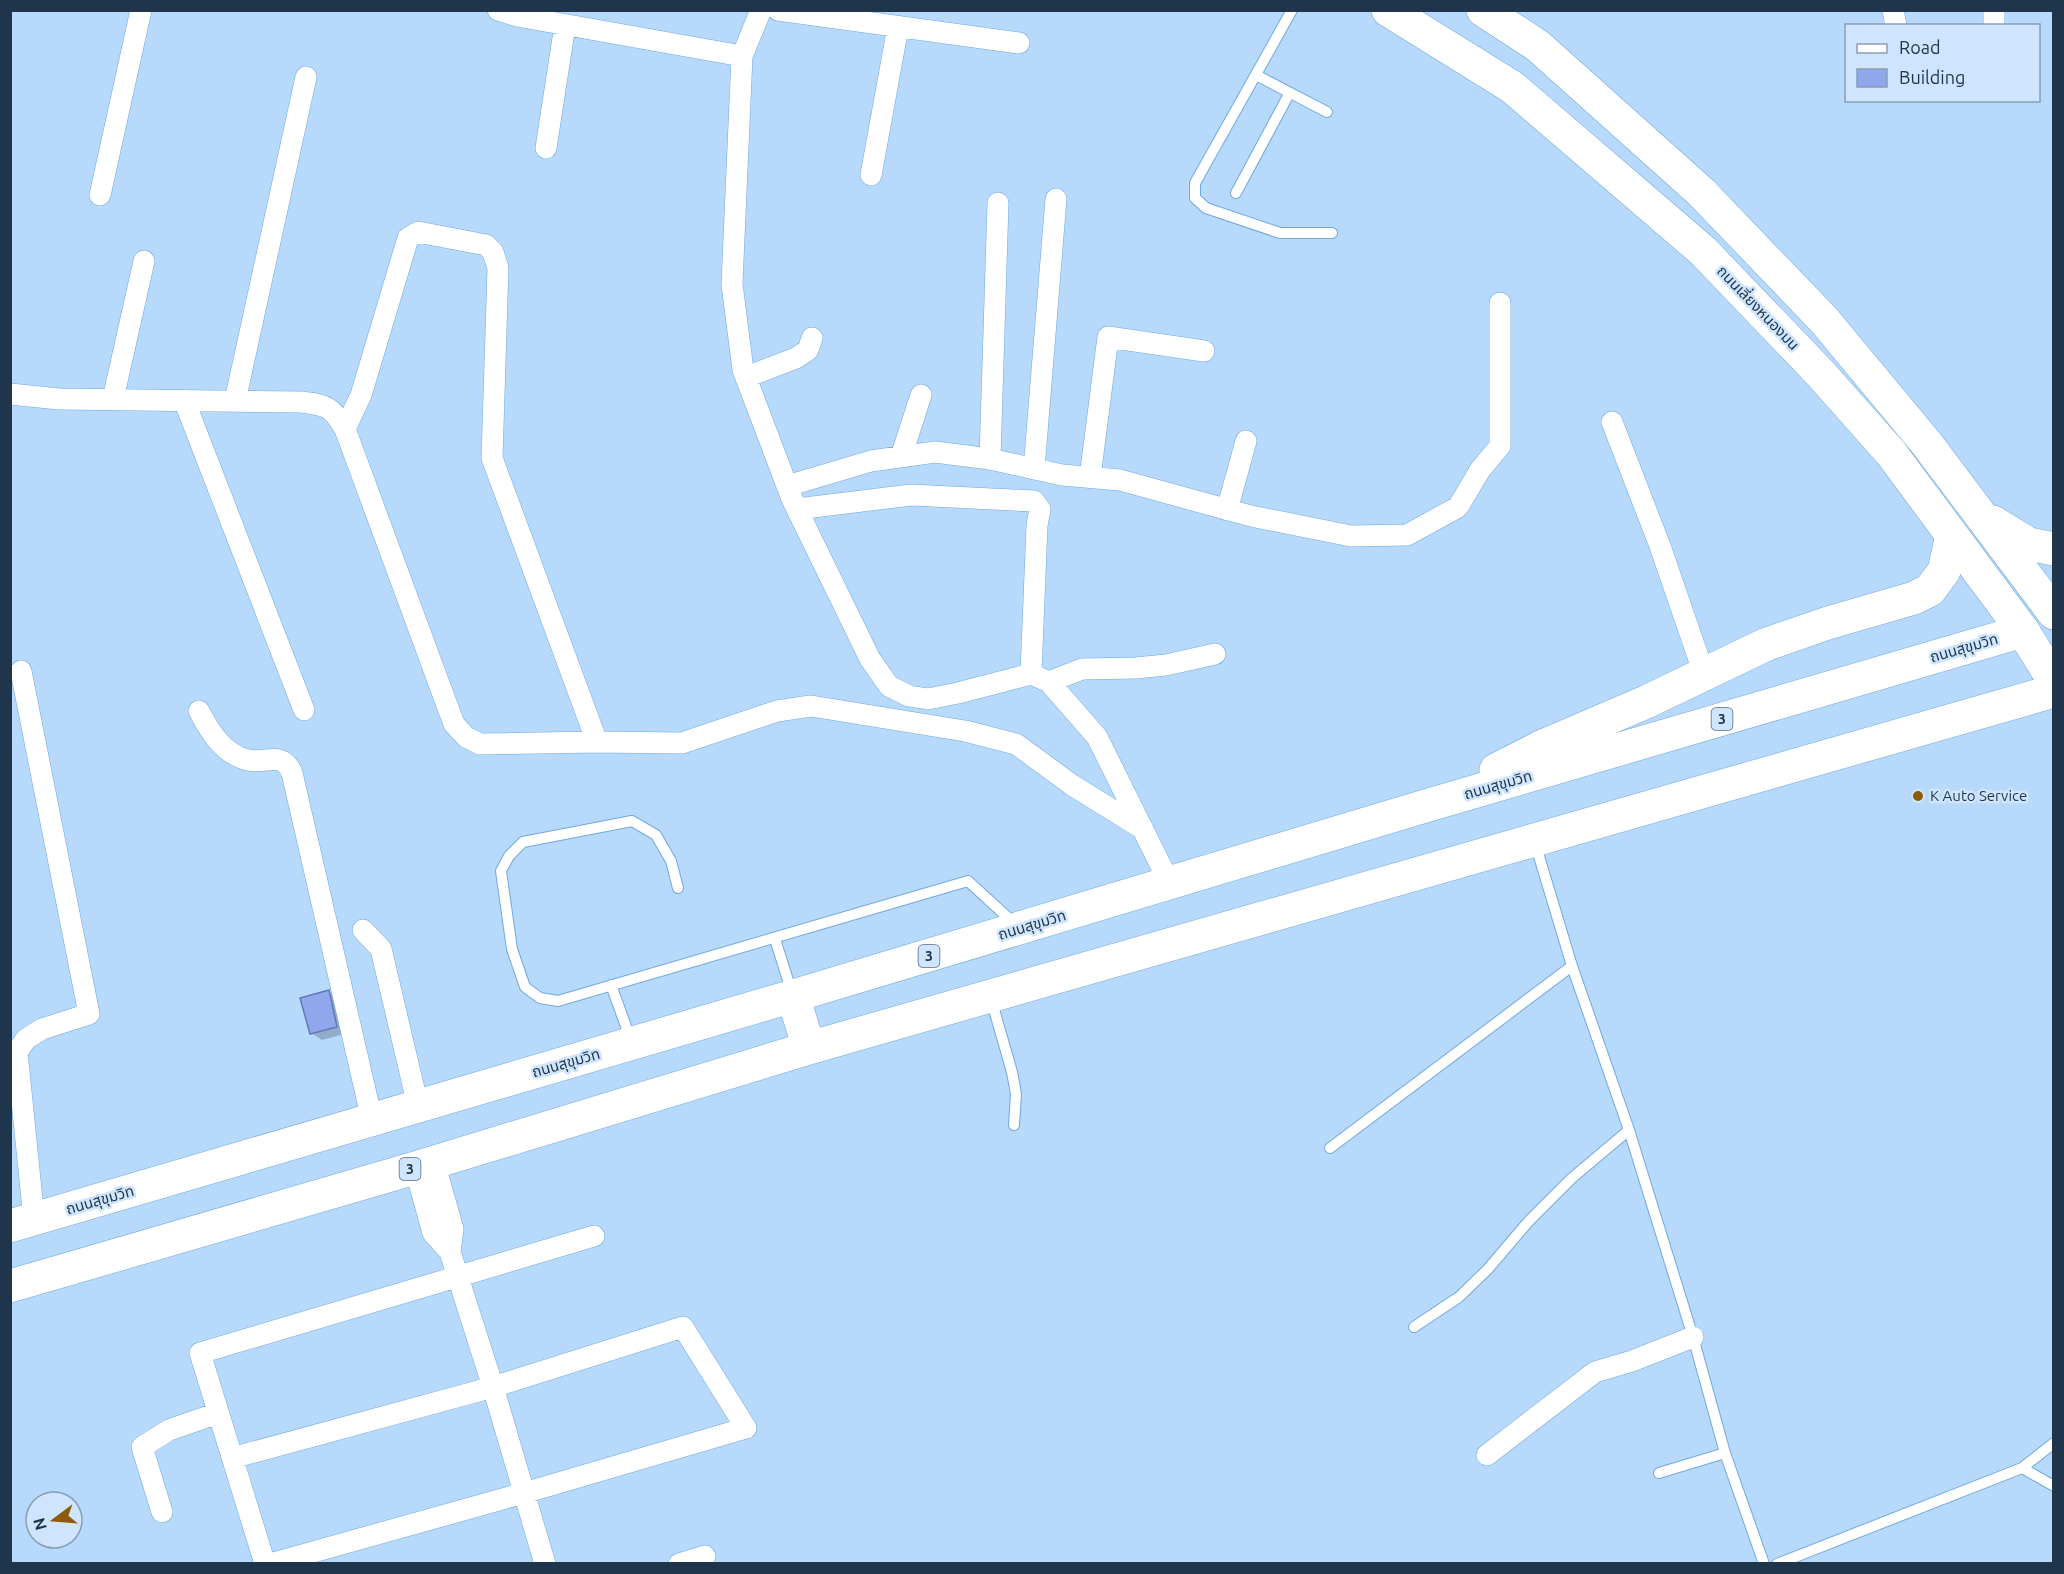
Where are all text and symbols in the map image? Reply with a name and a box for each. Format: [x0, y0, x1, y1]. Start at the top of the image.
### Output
legend [1845, 24, 2040, 102]
text: Road [1899, 37, 1941, 57]
text: Building [1899, 67, 1965, 87]
street label: ถนนเลี่ยงหนองมน [1714, 261, 1804, 353]
street label: ถนนสุขุมวิท [1928, 630, 2000, 666]
road number: 3 [1712, 708, 1732, 730]
street label: ถนนสุขุมวิท [1462, 767, 1534, 803]
place label: K Auto Service [1930, 787, 2027, 804]
marker: K Auto Service [1911, 789, 1925, 803]
street label: ถนนสุขุมวิท [996, 906, 1068, 944]
road number: 3 [918, 945, 940, 967]
street label: ถนนสุขุมวิท [530, 1045, 602, 1081]
road number: 3 [400, 1158, 420, 1180]
street label: ถนนสุขุมวิท [64, 1182, 136, 1218]
north arrow [24, 1490, 84, 1550]
text: N [29, 1516, 50, 1532]

